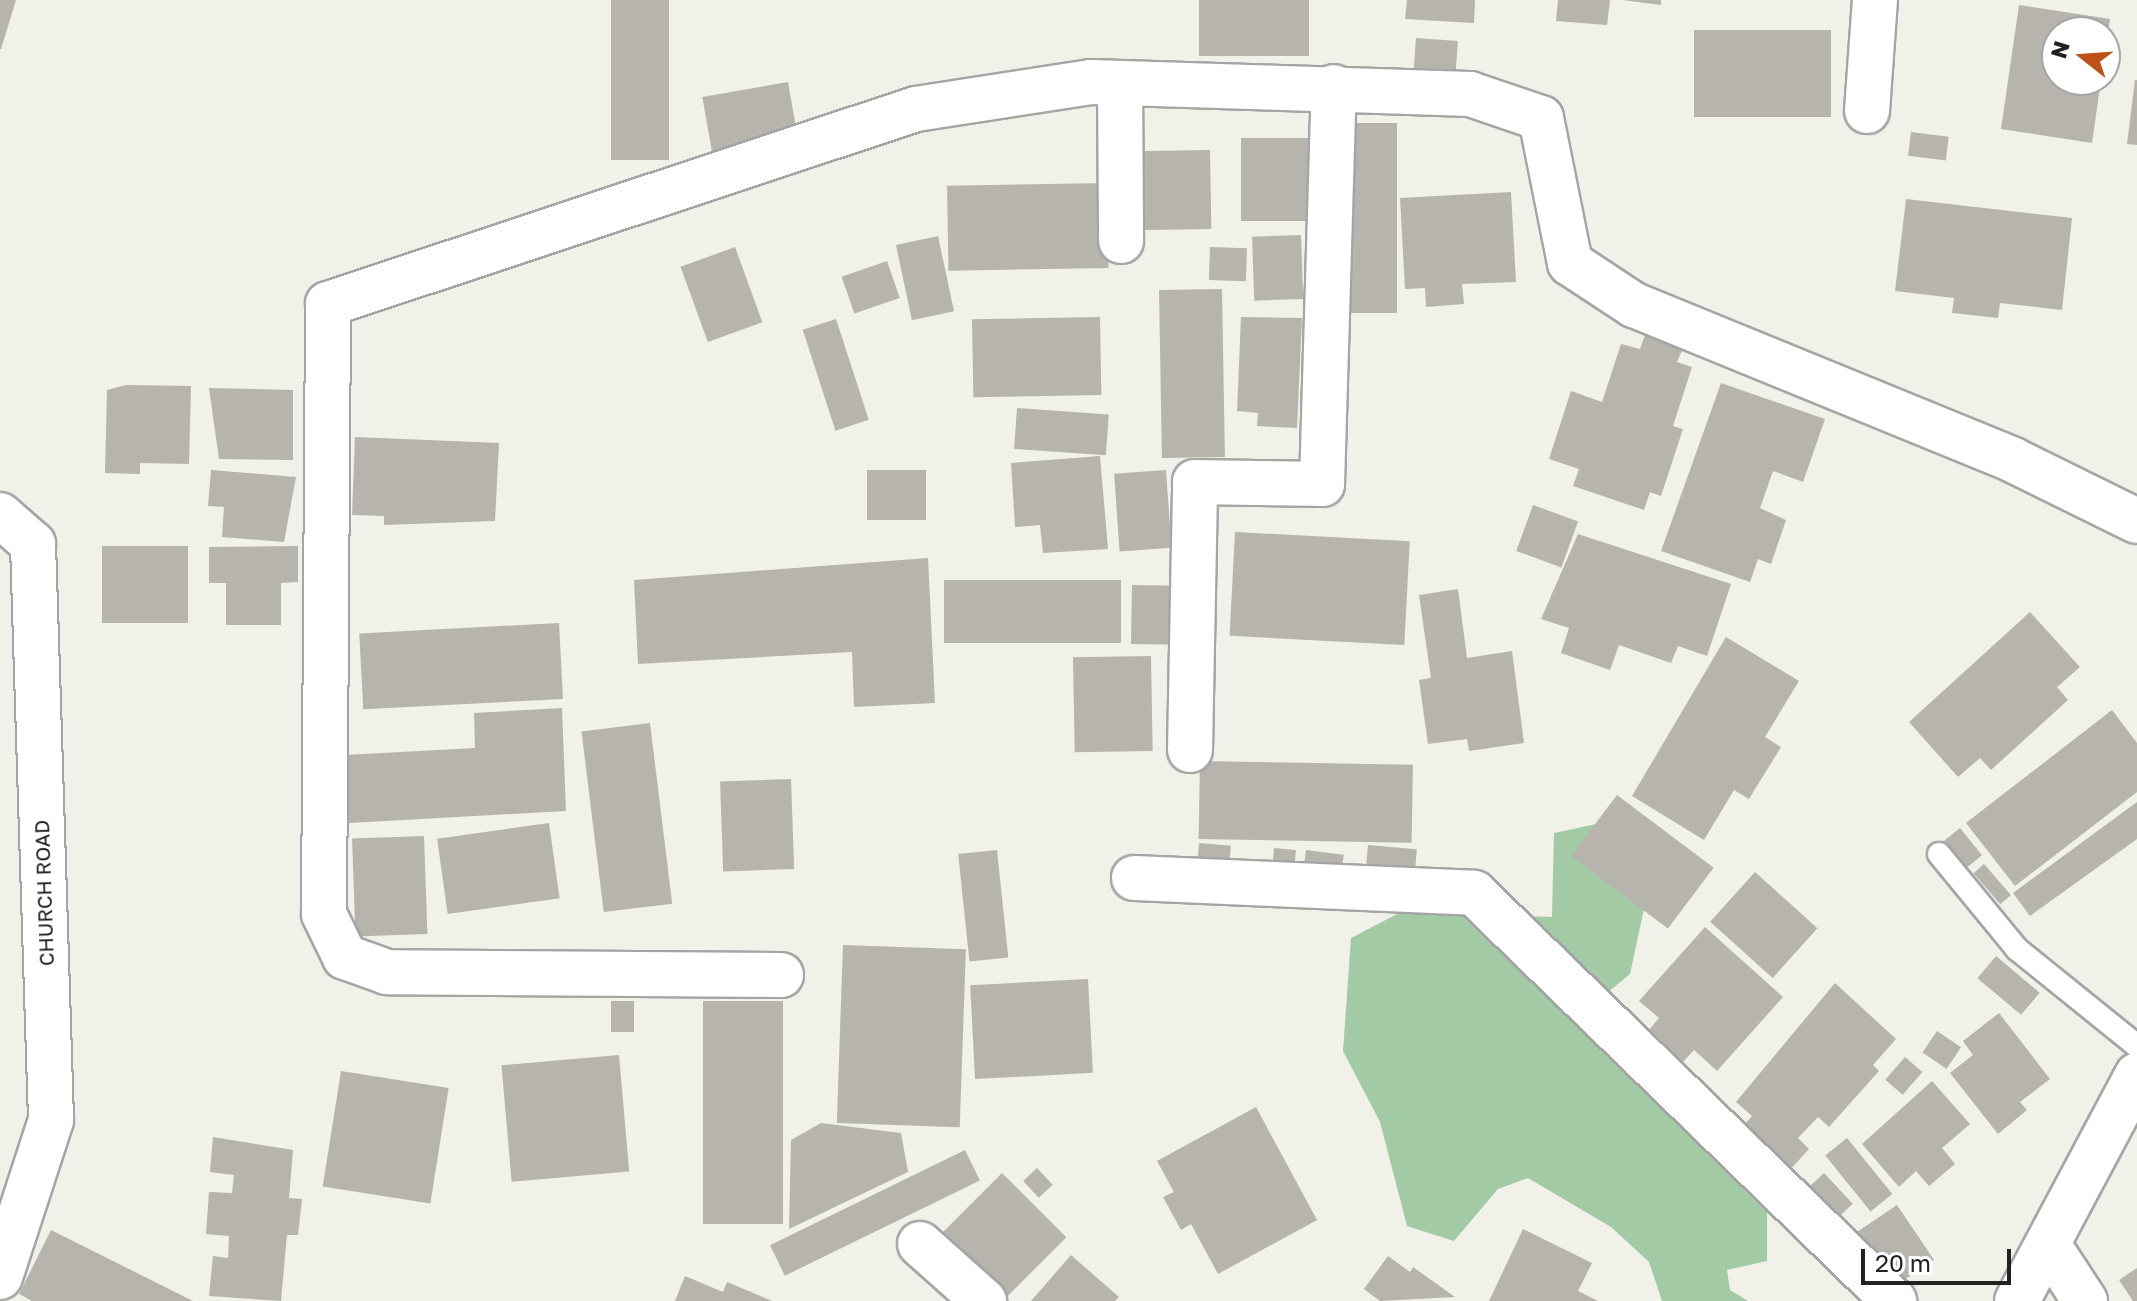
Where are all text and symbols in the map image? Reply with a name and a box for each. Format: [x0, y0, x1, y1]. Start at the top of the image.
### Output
north arrow [2041, 16, 2121, 96]
text: N [2044, 37, 2075, 61]
street label: CHURCH ROAD [29, 820, 59, 966]
scale bar [1865, 1233, 2015, 1283]
text: 20 m [1875, 1248, 1931, 1277]

